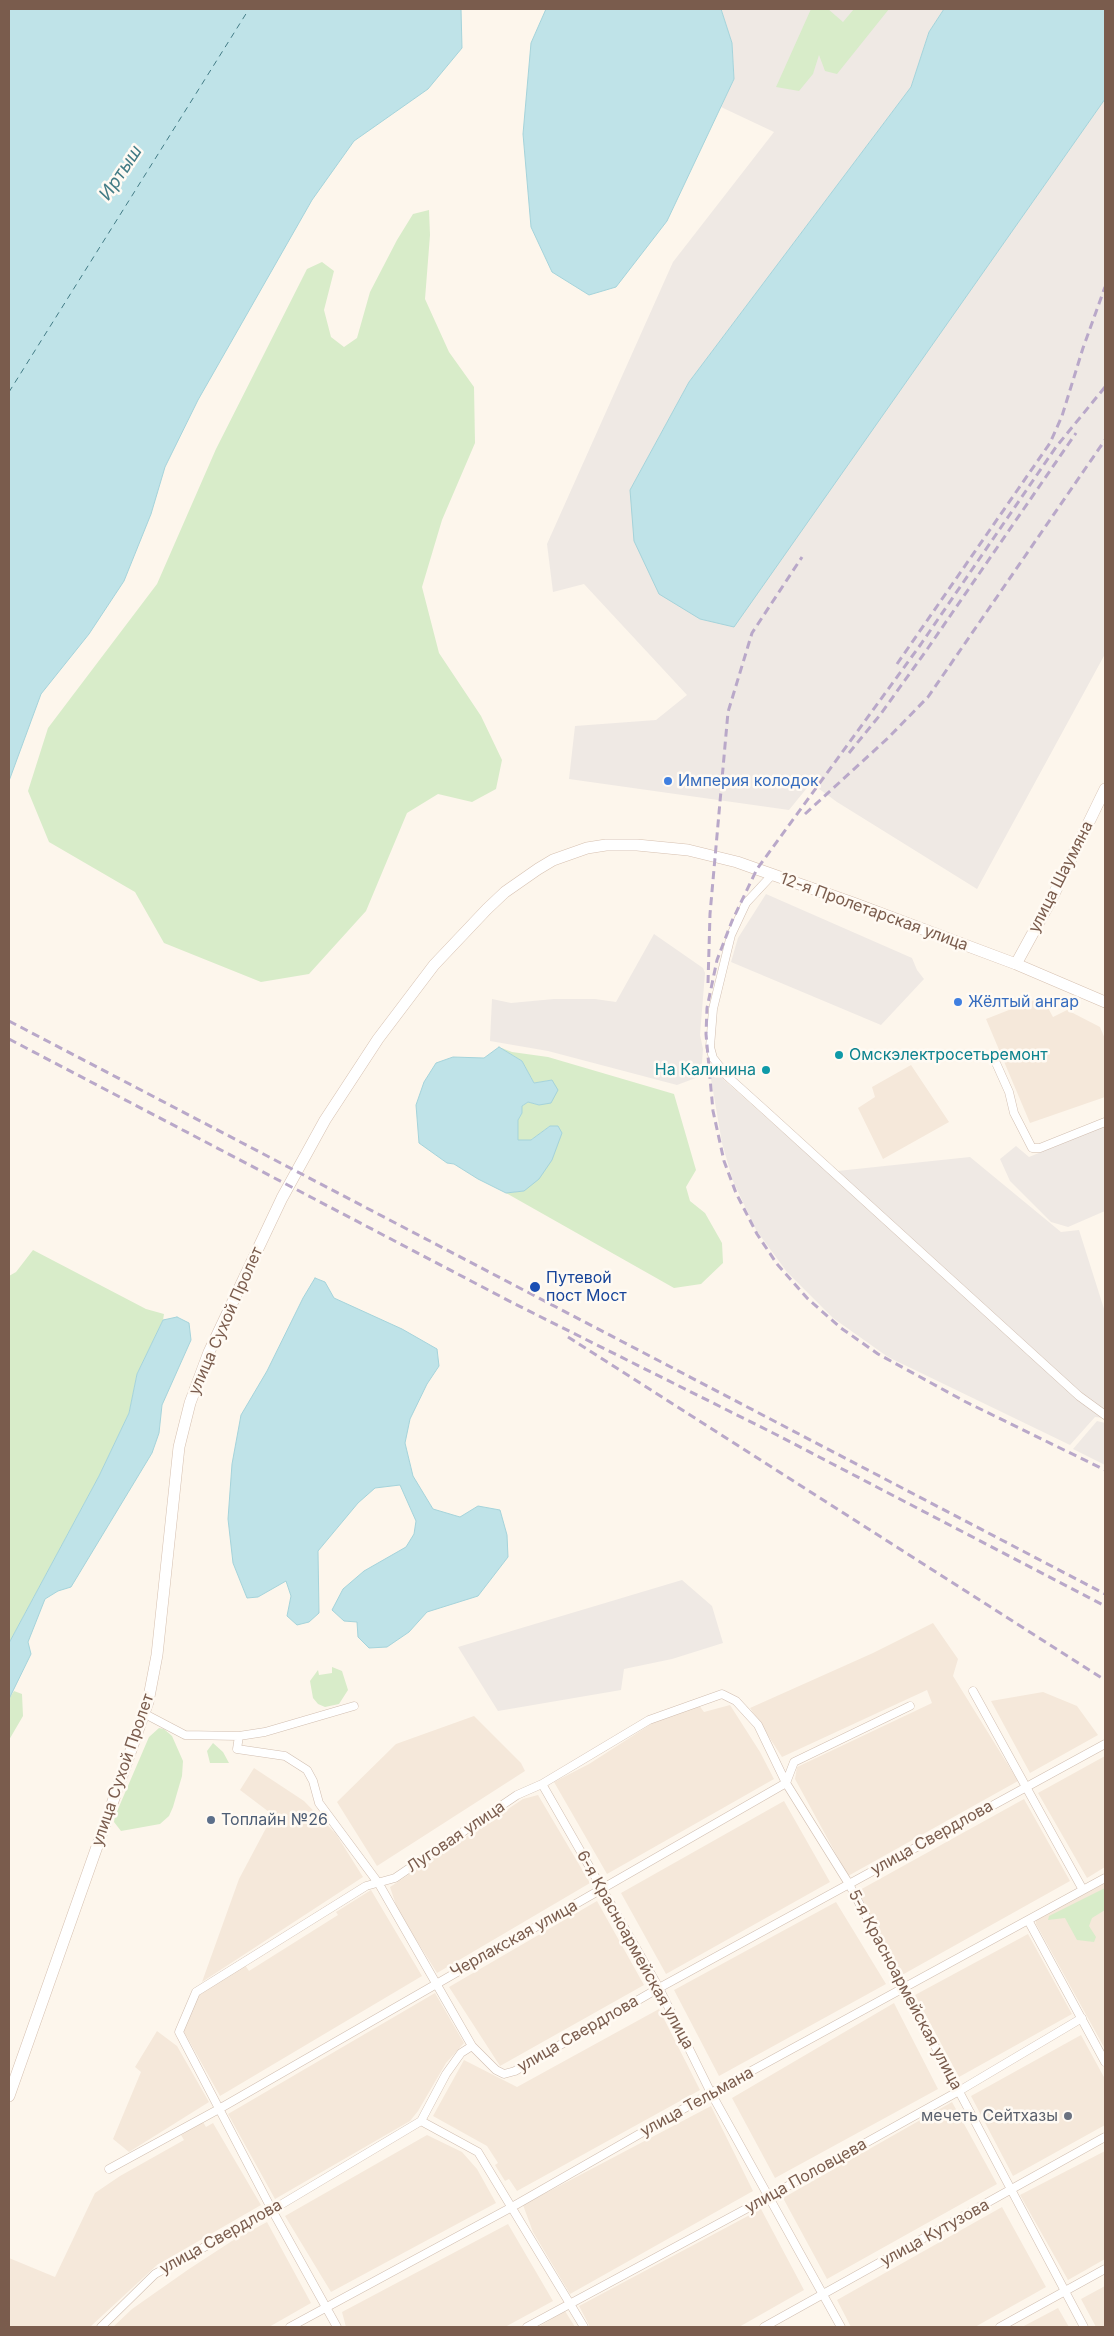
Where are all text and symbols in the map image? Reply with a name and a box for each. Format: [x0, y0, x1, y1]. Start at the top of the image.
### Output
water label: Иртыш [95, 142, 147, 204]
place label: Империя колодок [678, 771, 819, 791]
marker: Империя колодок [662, 775, 674, 787]
street label: улица Шаумяна [1025, 818, 1097, 936]
street label: 12-я Пролетарская улица [777, 869, 971, 955]
place label: Жёлтый ангар [968, 992, 1079, 1012]
marker: Жёлтый ангар [952, 996, 964, 1008]
place label: Омскэлектросетьремонт [849, 1045, 1048, 1065]
marker: Омскэлектросетьремонт [833, 1049, 845, 1061]
place label: На Калинина [655, 1060, 756, 1080]
marker: На Калинина [760, 1064, 772, 1076]
street label: улица Сухой Пролет [185, 1244, 267, 1398]
place label: Путевой пост Мост [546, 1268, 627, 1306]
marker: Путевой пост Мост [528, 1280, 542, 1294]
street label: улица Сухой Пролет [88, 1691, 158, 1849]
street label: улица Свердлова [868, 1796, 996, 1880]
street label: Луговая улица [403, 1797, 509, 1877]
place label: Топлайн №26 [221, 1810, 328, 1830]
marker: Топлайн №26 [205, 1814, 217, 1826]
street label: 6-я Красноармейская улица [572, 1847, 698, 2053]
street label: 5-я Красноармейская улица [844, 1887, 966, 2093]
street label: Черлакская улица [447, 1896, 581, 1982]
street label: улица Свердлова [514, 1992, 642, 2076]
street label: улица Тельмана [637, 2063, 757, 2141]
place label: мечеть Сейтхазы [921, 2106, 1058, 2126]
marker: мечеть Сейтхазы [1062, 2110, 1074, 2122]
street label: улица Половцева [742, 2135, 870, 2217]
street label: улица Свердлова [157, 2195, 285, 2279]
street label: улица Кутузова [877, 2195, 993, 2271]

